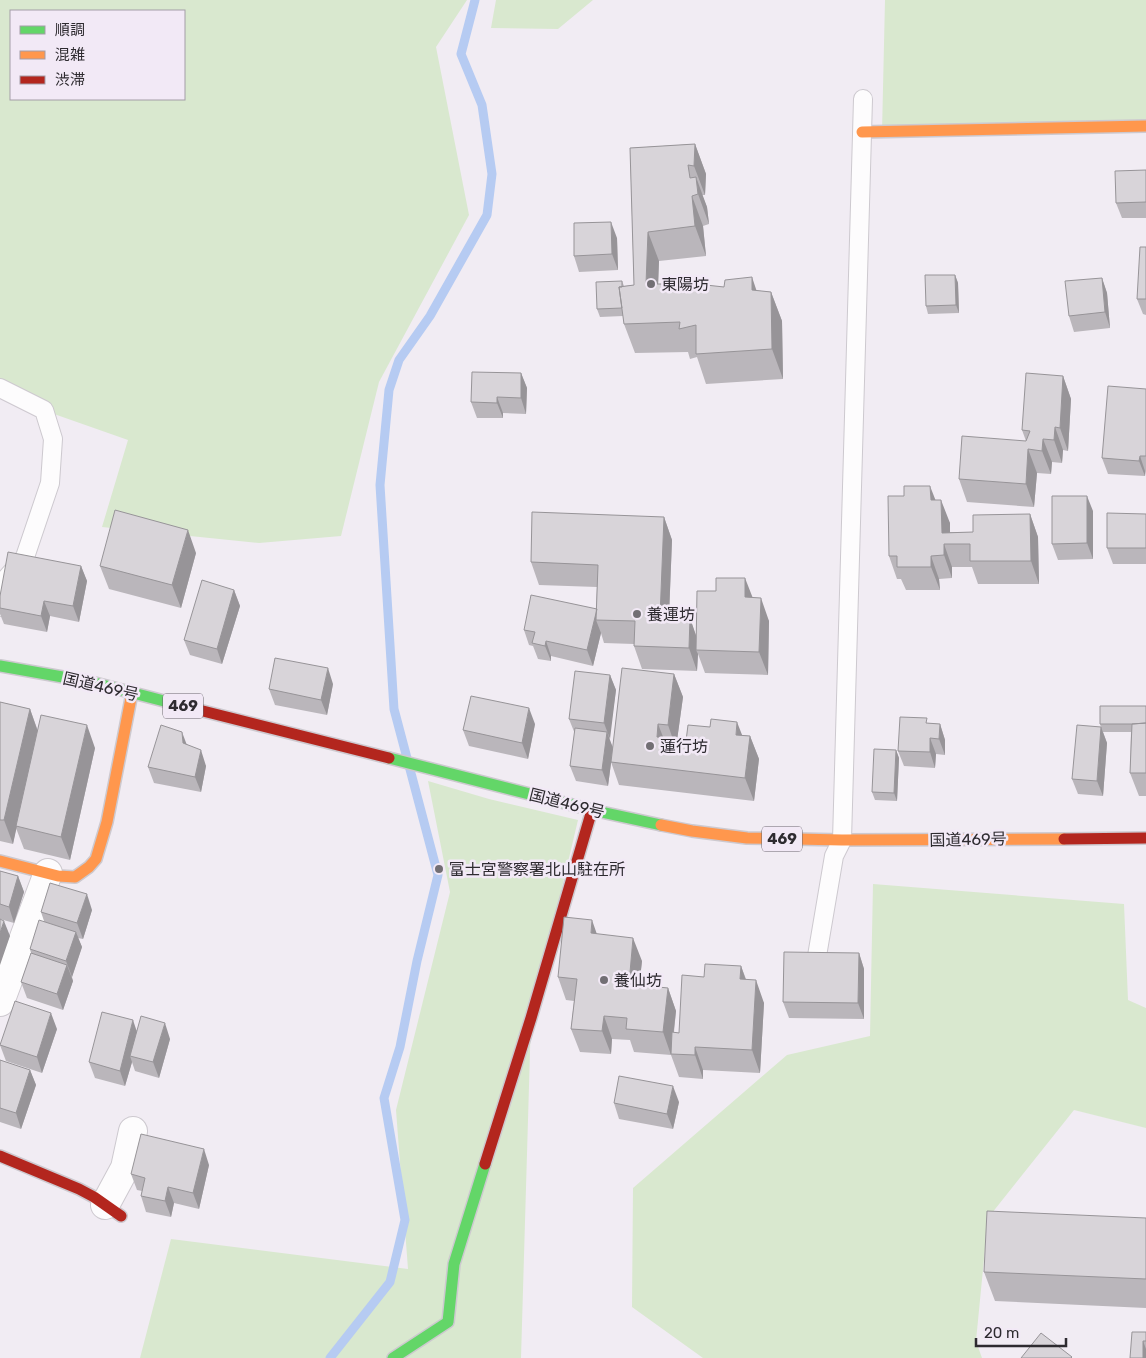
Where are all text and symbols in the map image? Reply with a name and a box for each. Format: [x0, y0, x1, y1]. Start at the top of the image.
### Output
legend [10, 10, 185, 100]
text: 順調 [55, 21, 85, 39]
text: 混雑 [55, 46, 85, 64]
text: 渋滞 [55, 71, 85, 89]
place label: 東陽坊 [661, 275, 709, 294]
marker: 東陽坊 [645, 278, 657, 290]
place label: 養運坊 [647, 605, 695, 624]
marker: 養運坊 [631, 608, 643, 620]
street label: 国道469号 [61, 669, 141, 704]
road number: 469 [163, 694, 203, 718]
place label: 蓮行坊 [660, 737, 708, 756]
marker: 蓮行坊 [644, 740, 656, 752]
street label: 国道469号 [527, 785, 607, 822]
road number: 469 [762, 826, 802, 852]
street label: 国道469号 [929, 829, 1007, 850]
place label: 富士宮警察署北山駐在所 [449, 860, 625, 879]
marker: 富士宮警察署北山駐在所 [433, 863, 445, 875]
place label: 養仙坊 [614, 971, 662, 990]
marker: 養仙坊 [598, 974, 610, 986]
scale bar [976, 1316, 1066, 1348]
text: 20 m [984, 1324, 1019, 1342]

